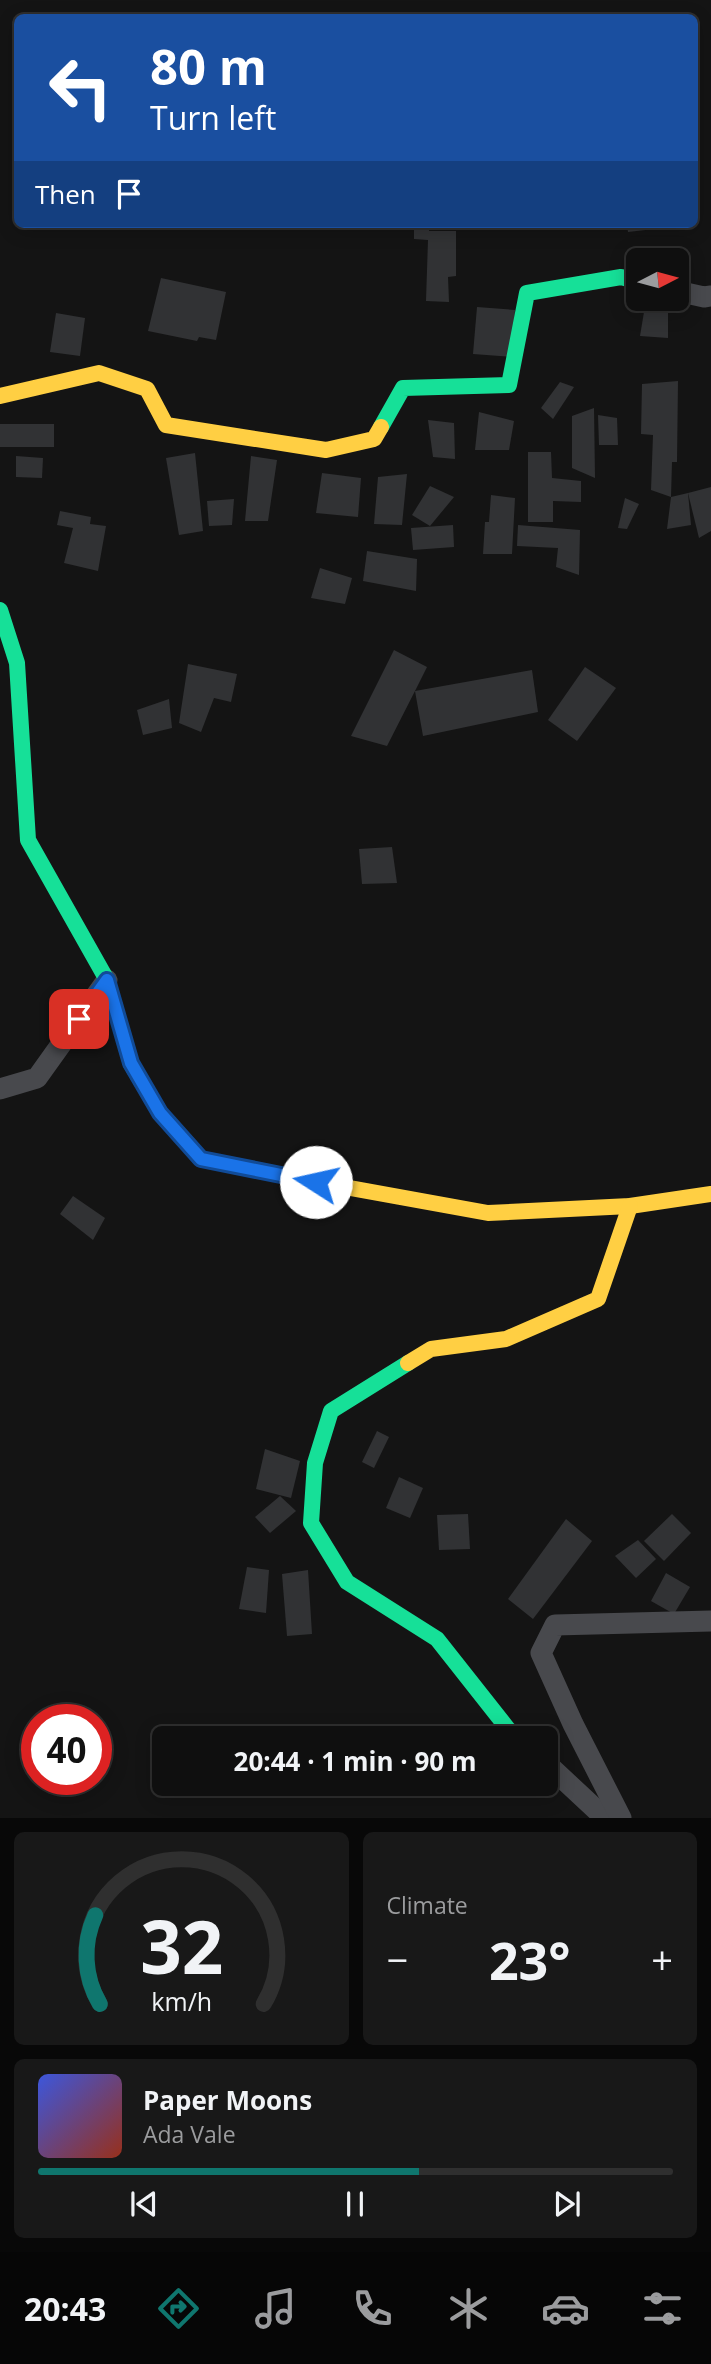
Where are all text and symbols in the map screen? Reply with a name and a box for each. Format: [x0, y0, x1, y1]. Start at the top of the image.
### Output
text: 80 m [150, 33, 267, 99]
icon: left [35, 42, 126, 133]
text: Turn left [150, 96, 276, 139]
icon: arrive [110, 175, 148, 213]
text: Then [35, 176, 96, 212]
north arrow [626, 248, 690, 312]
map controls [626, 248, 689, 311]
pin [49, 989, 109, 1049]
icon: arrive [60, 1000, 98, 1038]
position arrow [279, 1145, 353, 1219]
speed limit sign: 40 [21, 1704, 112, 1795]
text: 20:44 · 1 min · 90 m [234, 1743, 476, 1779]
text: Climate [387, 1889, 468, 1921]
text: 32 [140, 1897, 223, 1996]
text: 23° [489, 1924, 571, 1995]
text: − [387, 1933, 408, 1985]
text: + [651, 1933, 673, 1985]
text: km/h [151, 1984, 212, 2018]
text: Paper Moons [143, 2082, 312, 2118]
text: Ada Vale [143, 2118, 236, 2150]
icon: previous [125, 2185, 163, 2223]
icon: pause [336, 2185, 374, 2223]
icon: next [548, 2185, 586, 2223]
icon: directions [154, 2284, 203, 2333]
icon: music [251, 2284, 300, 2333]
icon: phone [348, 2284, 397, 2333]
icon: climate [444, 2284, 493, 2333]
icon: car [541, 2284, 590, 2333]
icon: filters [638, 2284, 687, 2333]
text: 20:43 [24, 2287, 106, 2330]

